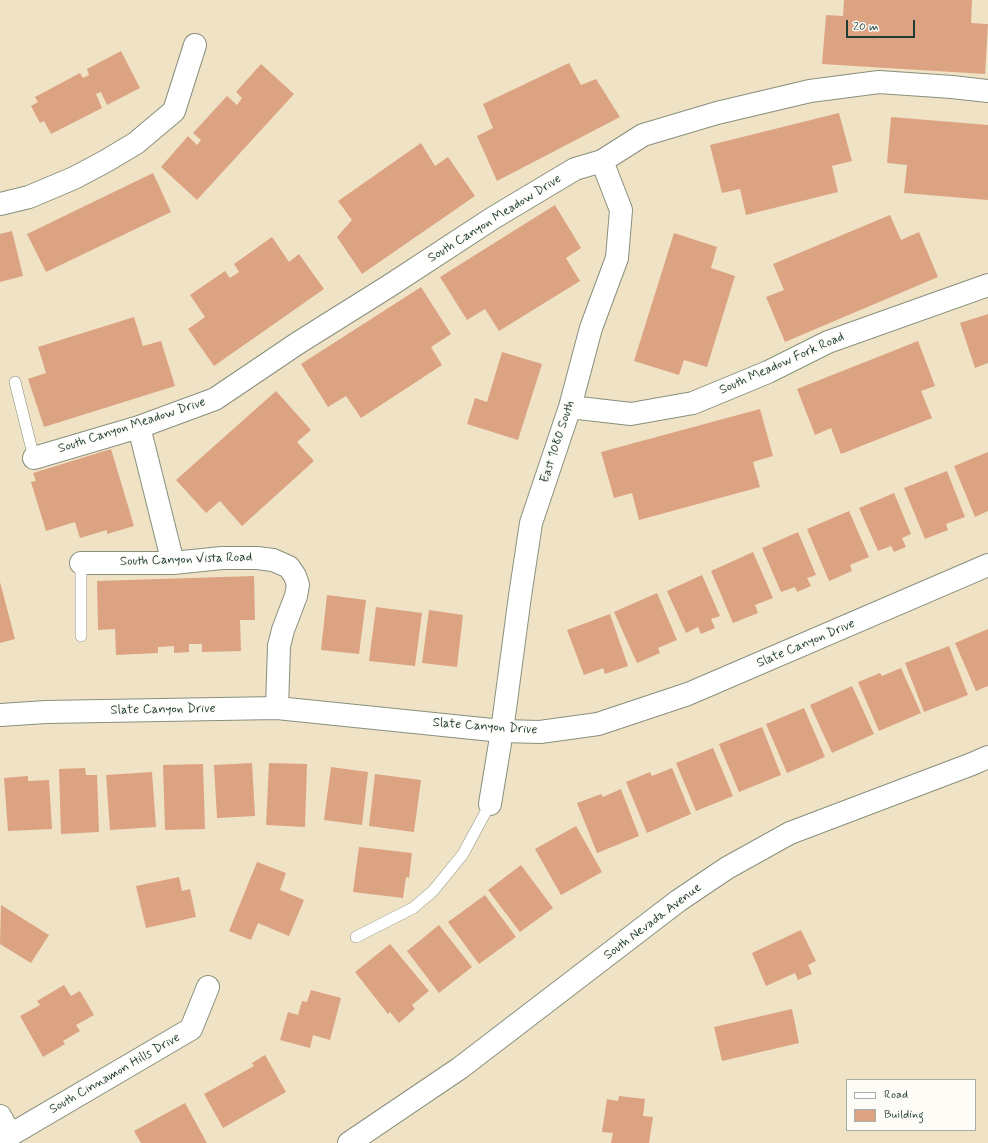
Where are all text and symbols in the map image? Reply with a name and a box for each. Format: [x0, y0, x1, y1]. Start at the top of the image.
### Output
scale bar [848, 12, 917, 38]
text: 20 m [853, 19, 879, 35]
street label: South Canyon Meadow Drive [426, 172, 564, 266]
street label: South Meadow Fork Road [717, 329, 847, 399]
street label: South Canyon Meadow Drive [56, 395, 208, 457]
street label: East 1080 South [537, 399, 579, 485]
street label: South Canyon Vista Road [120, 550, 252, 570]
street label: Slate Canyon Drive [755, 616, 857, 672]
street label: Slate Canyon Drive [110, 701, 216, 719]
street label: Slate Canyon Drive [432, 716, 538, 738]
street label: South Nevada Avenue [601, 880, 705, 964]
street label: South Cinnamon Hills Drive [47, 1030, 183, 1118]
legend [846, 1079, 976, 1131]
text: Road [884, 1087, 908, 1103]
text: Building [884, 1107, 924, 1123]

